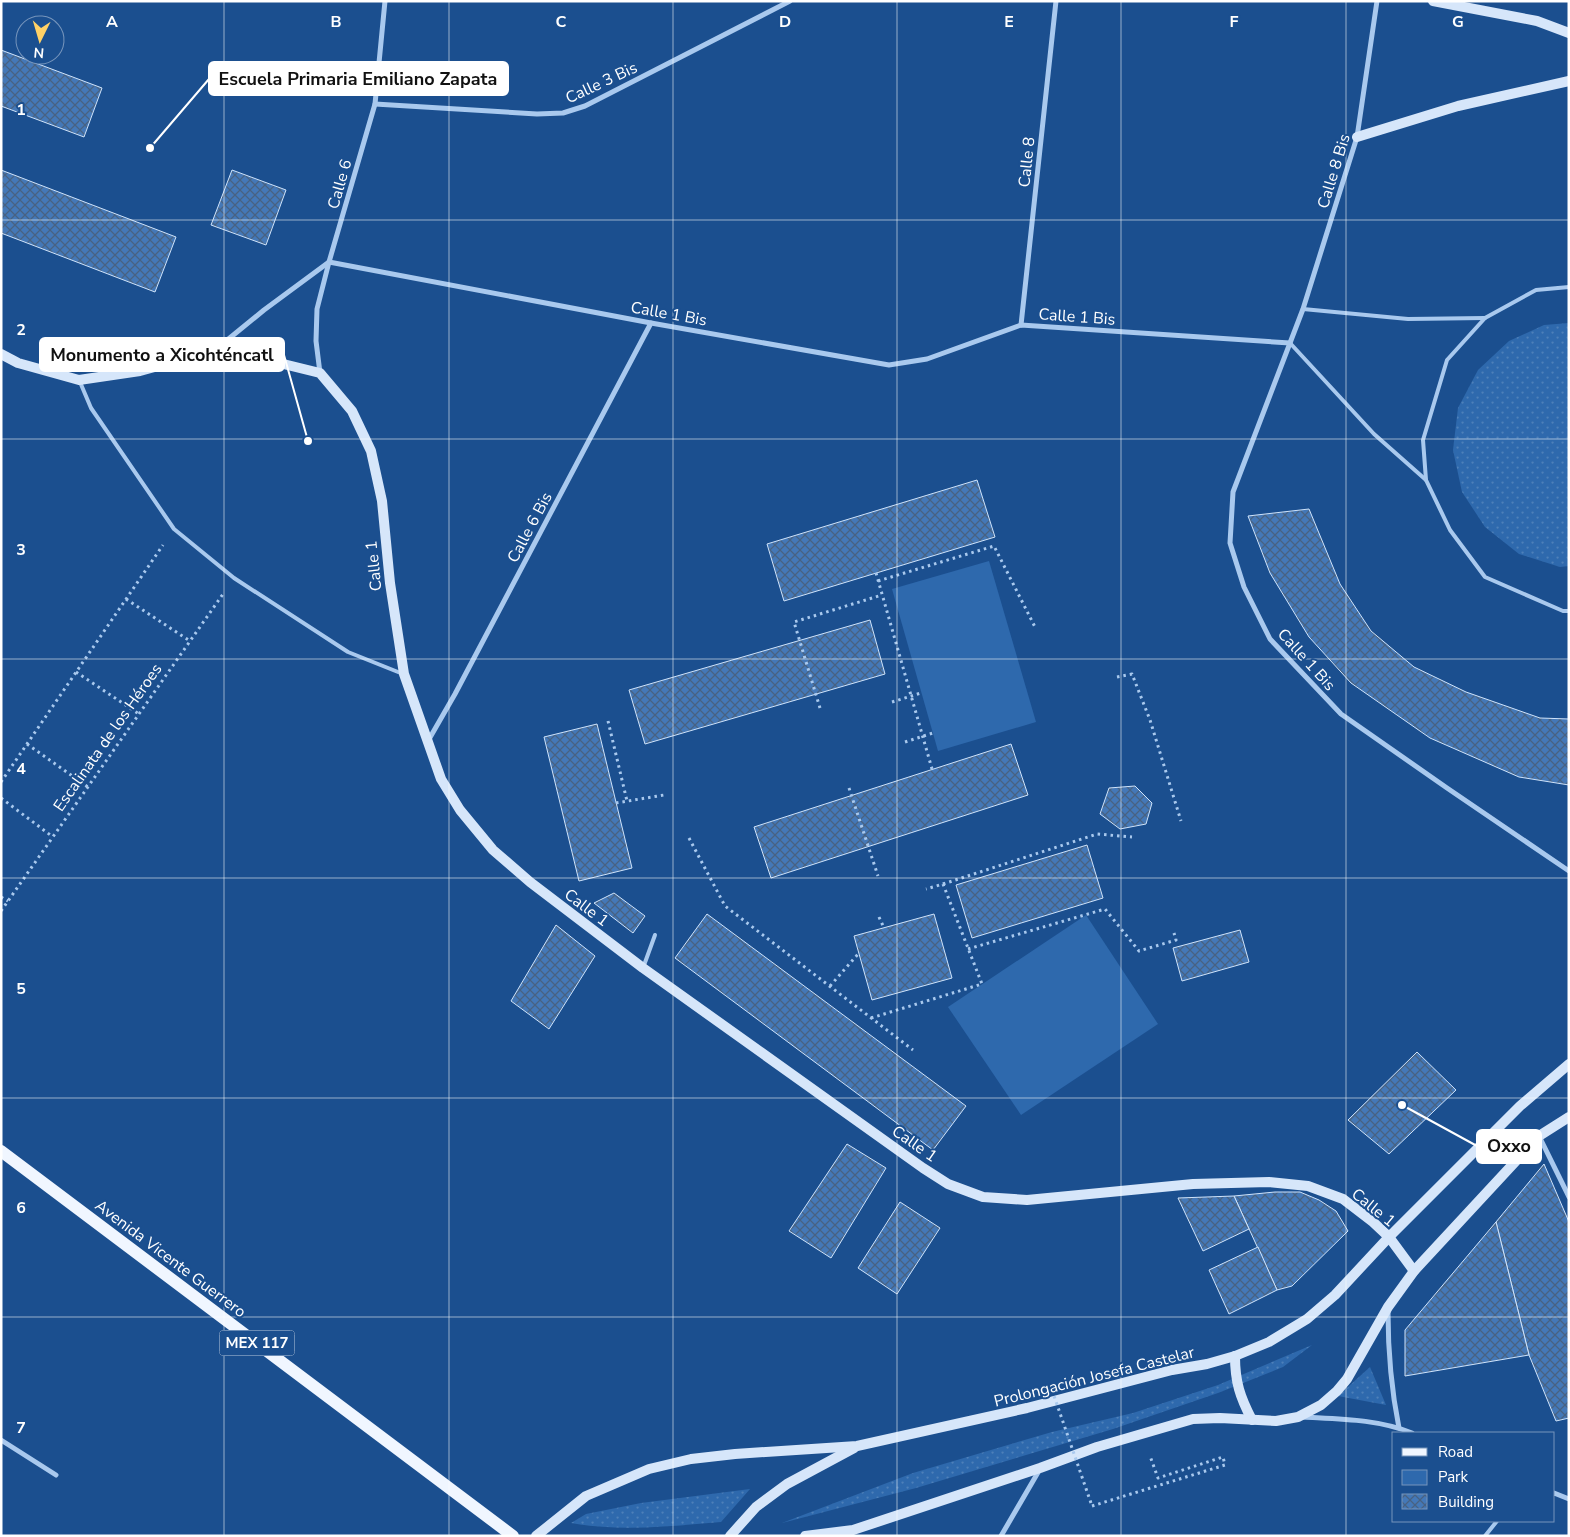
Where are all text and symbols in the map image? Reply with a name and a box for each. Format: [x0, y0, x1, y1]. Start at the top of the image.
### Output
text: A [106, 11, 118, 33]
text: B [330, 11, 342, 33]
text: C [556, 11, 567, 33]
text: D [779, 11, 791, 33]
text: E [1004, 11, 1014, 33]
text: F [1230, 11, 1239, 33]
text: G [1452, 11, 1464, 33]
north arrow [15, 15, 65, 65]
text: N [33, 43, 45, 62]
street label: Calle 3 Bis [562, 57, 641, 109]
callout: Escuela Primaria Emiliano Zapata [209, 62, 508, 95]
text: Escuela Primaria Emiliano Zapata [219, 67, 497, 91]
text: 1 [16, 99, 26, 121]
street label: Calle 8 Bis [1312, 131, 1356, 211]
street label: Calle 8 [1013, 136, 1041, 188]
street label: Calle 6 [322, 157, 358, 212]
street label: Calle 1 Bis [629, 296, 709, 331]
street label: Calle 1 Bis [1038, 303, 1116, 331]
text: 2 [16, 319, 26, 341]
callout: Monumento a Xicohténcatl [40, 338, 284, 371]
text: Monumento a Xicohténcatl [50, 343, 274, 367]
street label: Calle 6 Bis [502, 488, 558, 567]
text: 3 [16, 539, 26, 561]
street label: Calle 1 [360, 540, 388, 592]
street label: Calle 1 Bis [1272, 624, 1340, 696]
street label: Escalinata de los Héroes [48, 659, 167, 816]
text: 4 [16, 758, 26, 780]
street label: Calle 1 [560, 884, 613, 932]
text: 5 [16, 978, 26, 1000]
street label: Calle 1 [887, 1120, 941, 1167]
callout: Oxxo [1477, 1130, 1541, 1163]
text: Oxxo [1487, 1134, 1531, 1158]
street label: Calle 1 [1347, 1183, 1400, 1232]
street label: Avenida Vicente Guerrero [90, 1195, 250, 1323]
text: 6 [16, 1197, 26, 1219]
road number: MEX 117 [220, 1330, 294, 1356]
street label: Prolongación Josefa Castelar [992, 1341, 1197, 1413]
text: 7 [16, 1417, 26, 1439]
legend [1392, 1432, 1555, 1522]
text: Road [1438, 1442, 1473, 1462]
text: Park [1438, 1467, 1468, 1487]
text: Building [1438, 1492, 1494, 1512]

